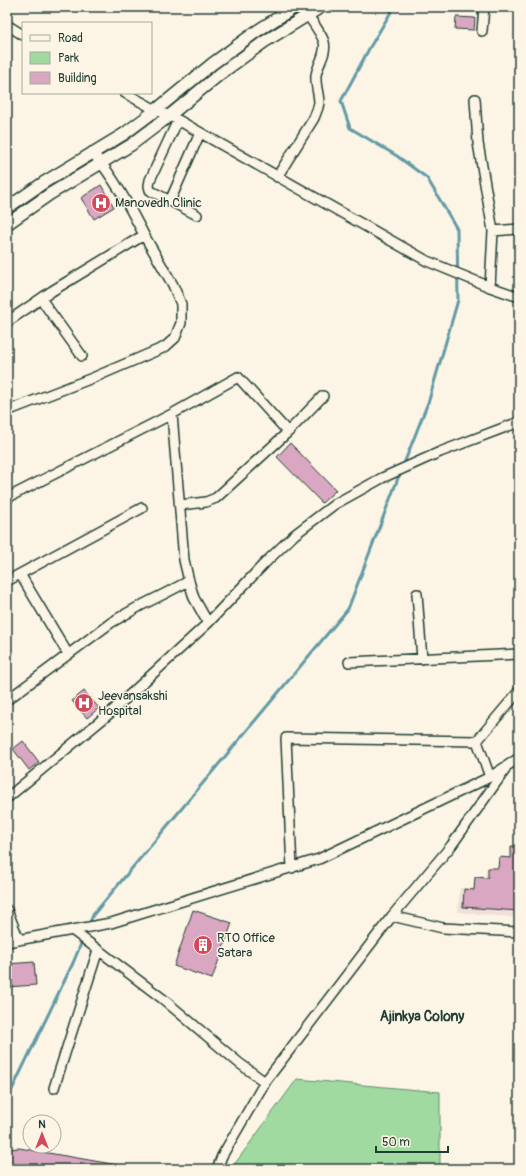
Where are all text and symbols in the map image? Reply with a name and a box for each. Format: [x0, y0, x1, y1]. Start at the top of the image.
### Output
legend [22, 22, 152, 94]
text: Road [58, 31, 83, 46]
text: Park [58, 51, 79, 66]
text: Building [58, 71, 97, 86]
hospital icon: Manovedh Clinic [90, 192, 112, 214]
place label: Manovedh Clinic [115, 195, 202, 211]
place label: Jeevansakshi Hospital [98, 688, 167, 719]
hospital icon: Jeevansakshi Hospital [73, 692, 95, 714]
place label: RTO Office Satara [217, 930, 275, 961]
building icon: RTO Office Satara [192, 934, 214, 956]
district label: Ajinkya Colony [380, 1008, 464, 1025]
north arrow [22, 1114, 62, 1154]
text: N [38, 1118, 46, 1131]
scale bar [376, 1128, 448, 1154]
text: 50 m [382, 1135, 410, 1150]

